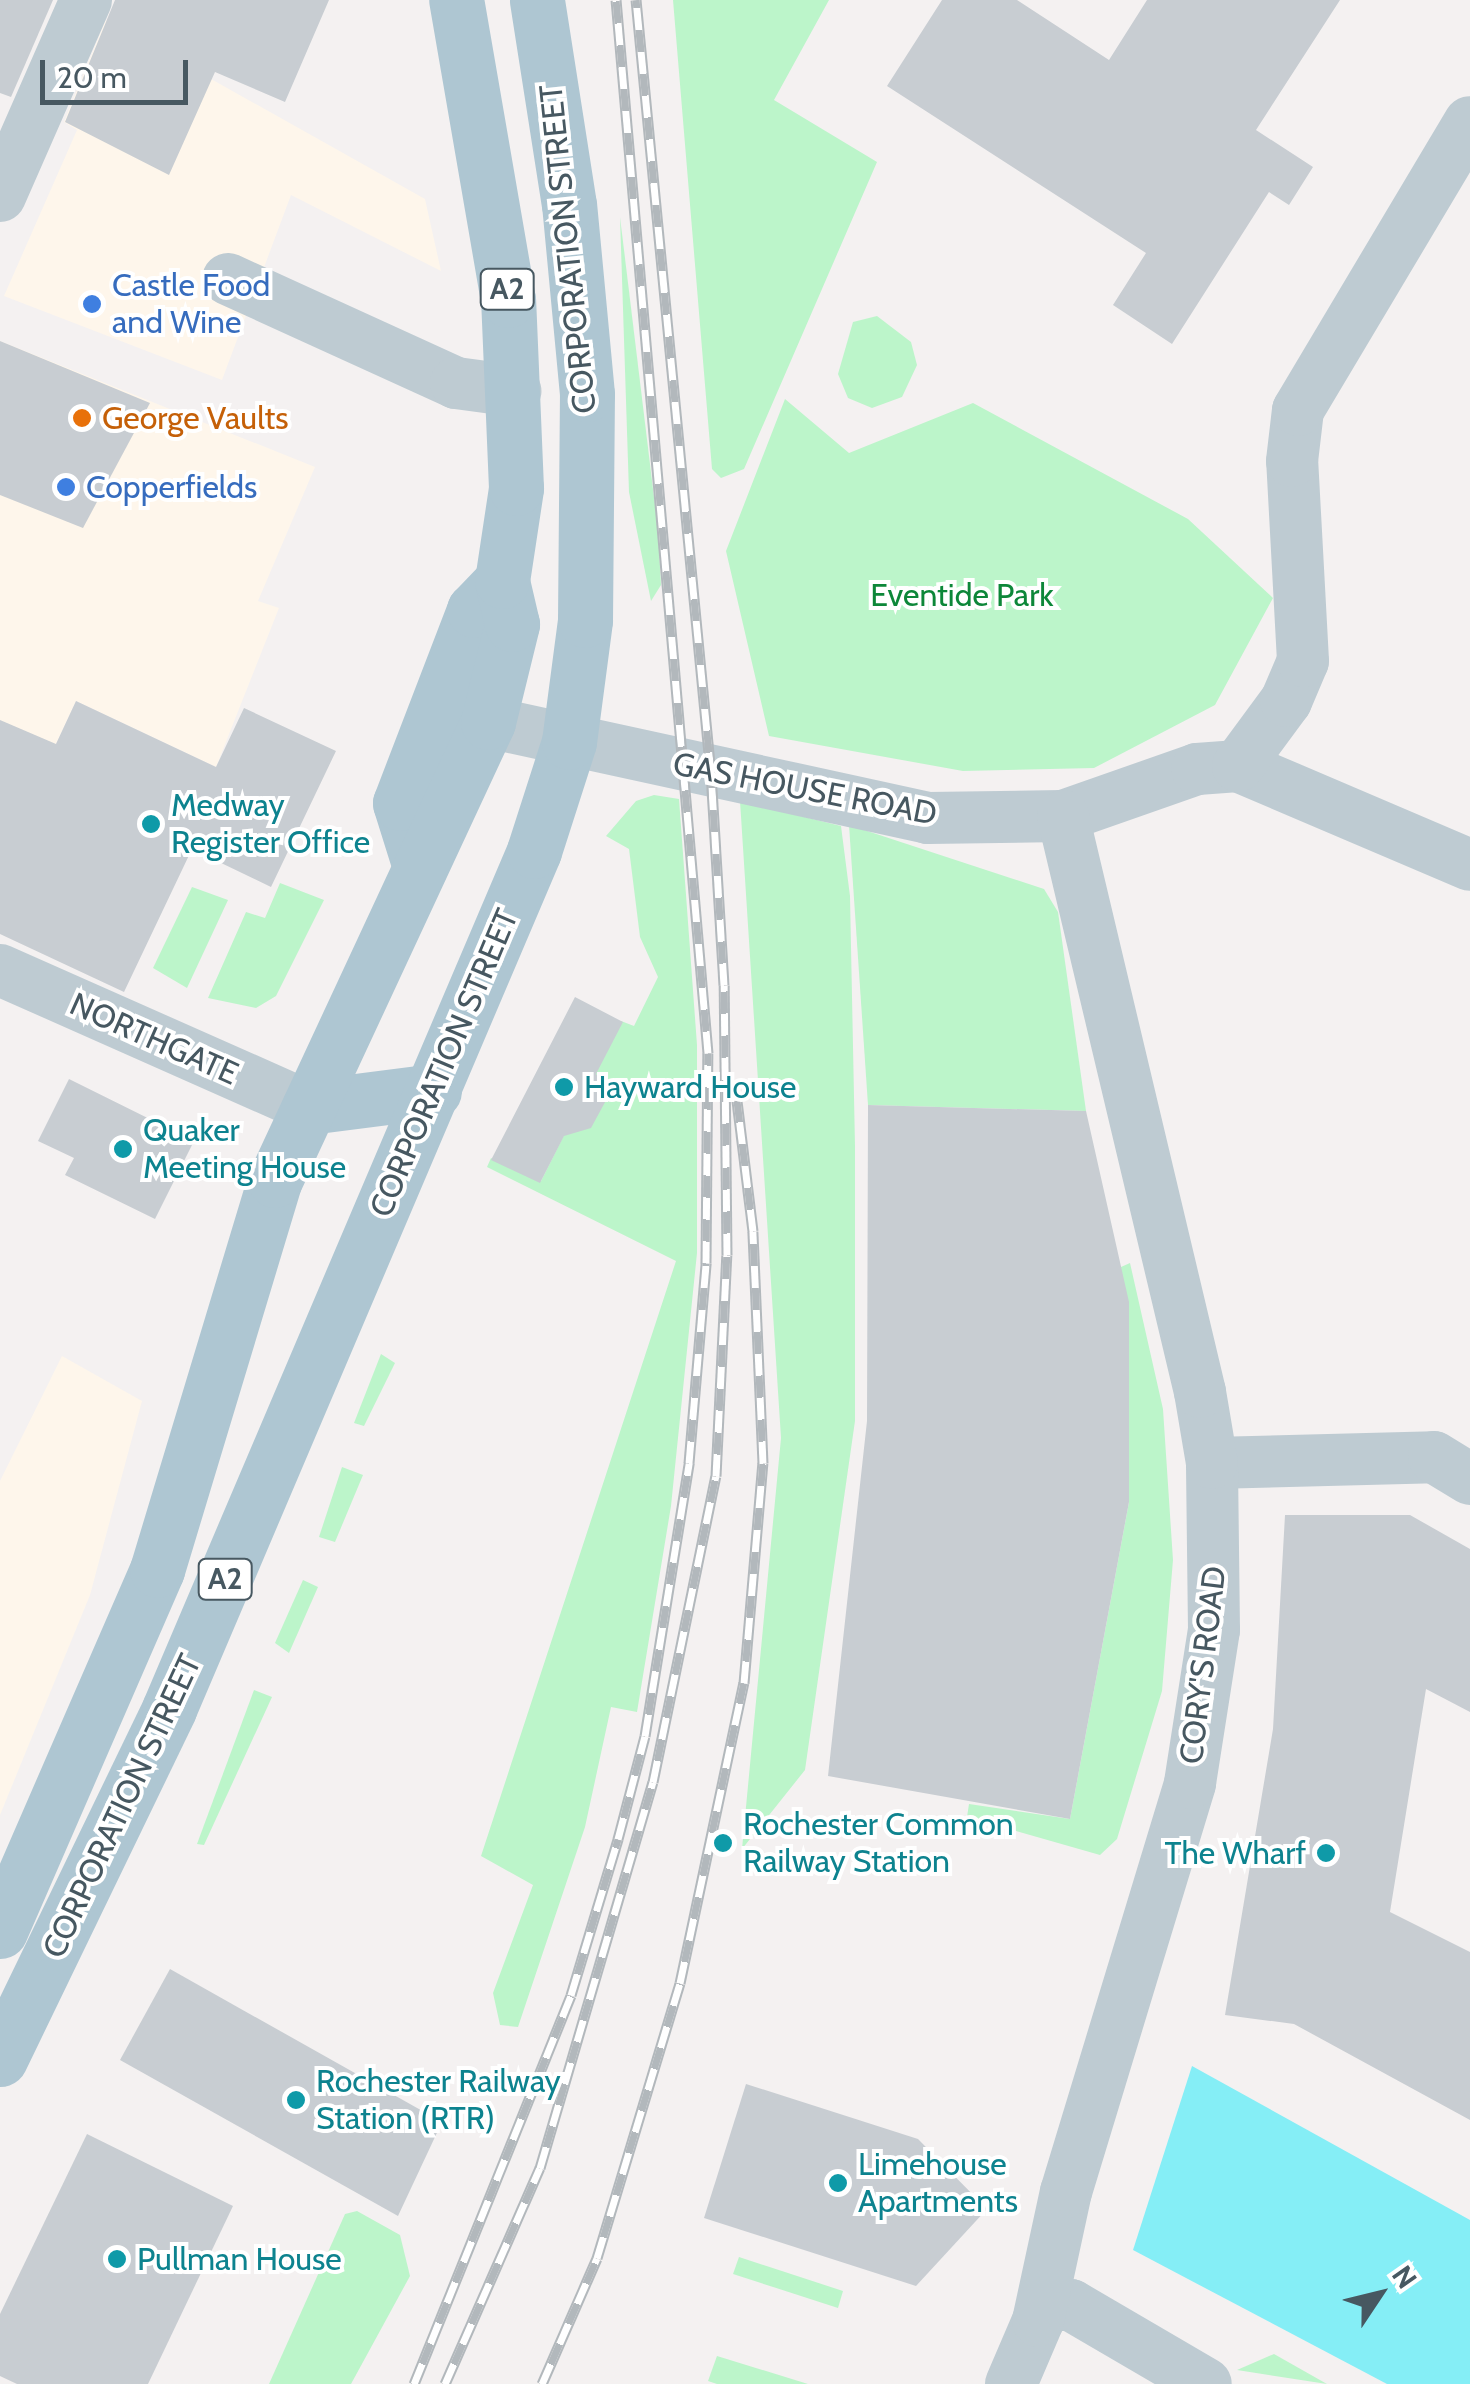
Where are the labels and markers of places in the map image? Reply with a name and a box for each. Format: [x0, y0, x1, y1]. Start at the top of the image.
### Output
place label: Castle Food and Wine [112, 267, 270, 342]
marker: Castle Food and Wine [81, 293, 103, 315]
place label: George Vaults [102, 399, 289, 437]
marker: George Vaults [71, 407, 93, 429]
place label: Copperfields [86, 468, 257, 506]
marker: Copperfields [55, 476, 77, 498]
place label: Medway Register Office [171, 787, 370, 862]
marker: Medway Register Office [140, 813, 162, 835]
place label: Hayward House [584, 1068, 796, 1106]
marker: Hayward House [553, 1076, 575, 1098]
place label: Quaker Meeting House [143, 1112, 346, 1187]
marker: Quaker Meeting House [112, 1138, 134, 1160]
place label: Rochester Common Railway Station [743, 1806, 1014, 1881]
marker: Rochester Common Railway Station [712, 1832, 734, 1854]
place label: The Wharf [1165, 1834, 1306, 1872]
marker: The Wharf [1315, 1842, 1337, 1864]
place label: Rochester Railway Station (RTR) [316, 2063, 561, 2138]
marker: Rochester Railway Station (RTR) [285, 2089, 307, 2111]
place label: Limehouse Apartments [858, 2146, 1018, 2221]
marker: Limehouse Apartments [827, 2172, 849, 2194]
place label: Pullman House [137, 2240, 342, 2278]
marker: Pullman House [106, 2248, 128, 2270]

